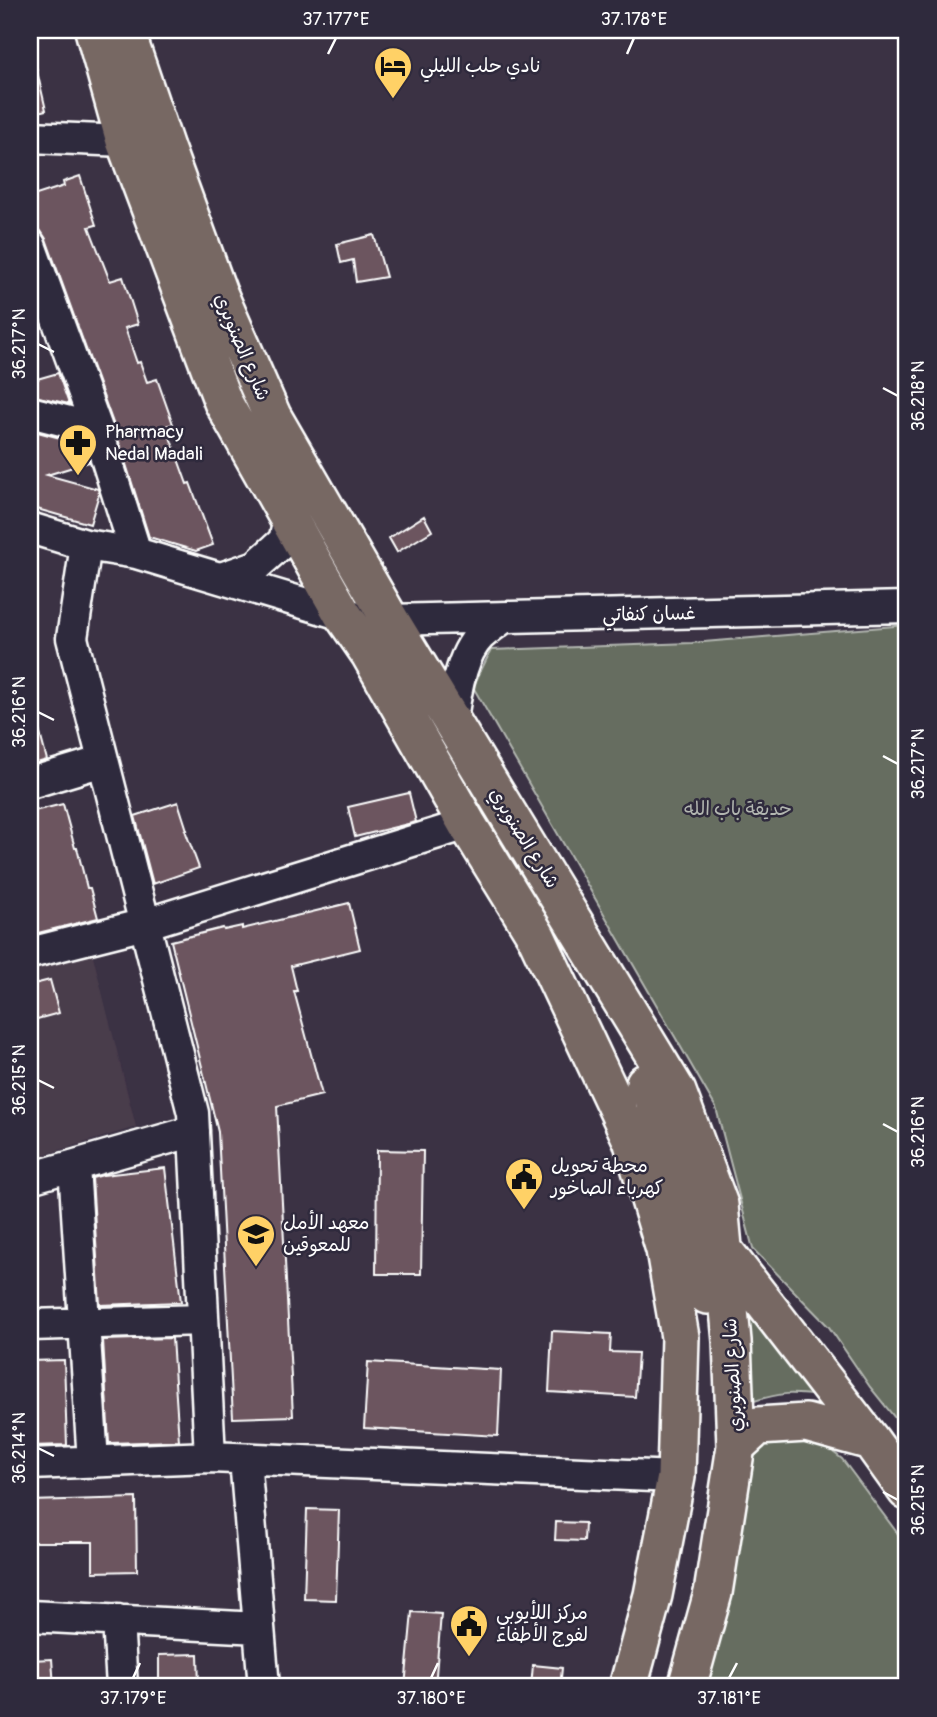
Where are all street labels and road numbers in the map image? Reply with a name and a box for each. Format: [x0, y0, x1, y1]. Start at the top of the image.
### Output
street label: شارع الصنوبري [207, 290, 275, 405]
street label: غسان كنفاتي [602, 601, 696, 631]
street label: شارع الصنوبري [482, 783, 564, 894]
street label: شارع الصنوبري [718, 1317, 750, 1433]

